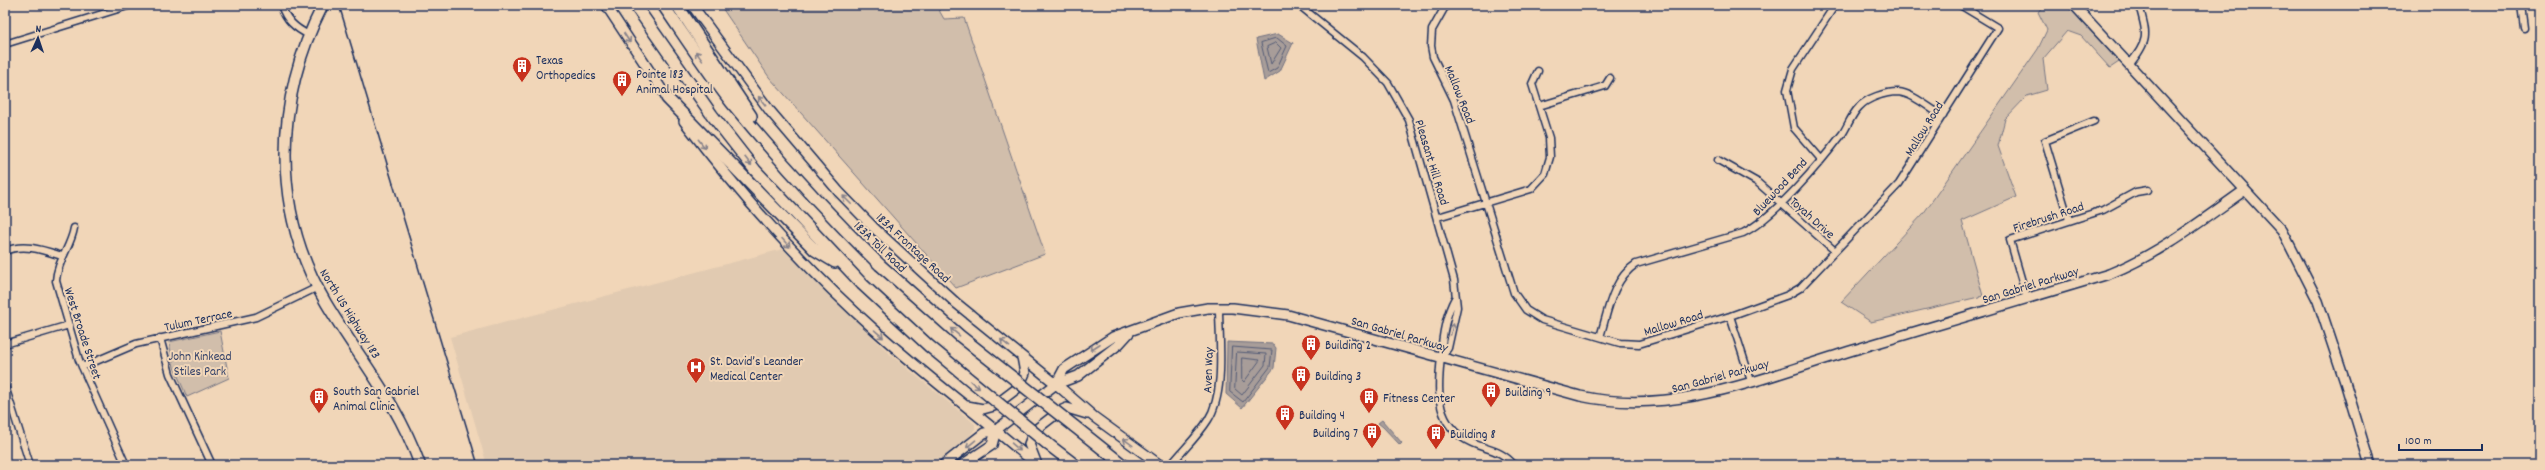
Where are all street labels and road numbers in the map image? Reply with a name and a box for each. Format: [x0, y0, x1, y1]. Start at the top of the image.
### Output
street label: Mallow Road [1438, 63, 1479, 127]
street label: Mallow Road [1901, 98, 1949, 160]
street label: Pleasant Hill Road [1409, 118, 1453, 208]
street label: Bluewood Bend [1749, 154, 1813, 221]
street label: Toyah Drive [1784, 193, 1838, 245]
street label: Firebrush Road [2011, 198, 2087, 239]
street label: 183A Frontage Road [871, 209, 954, 288]
street label: 183A Toll Road [848, 218, 910, 278]
street label: San Gabriel Parkway [1980, 262, 2082, 310]
street label: North US Highway 183 [314, 266, 384, 363]
street label: West Broade Street [58, 285, 106, 382]
street label: Tulum Terrace [163, 305, 235, 338]
street label: Mallow Road [1642, 306, 1706, 342]
street label: San Gabriel Parkway [1349, 312, 1451, 359]
street label: Aven Way [1199, 346, 1220, 393]
street label: San Gabriel Parkway [1670, 355, 1772, 400]

